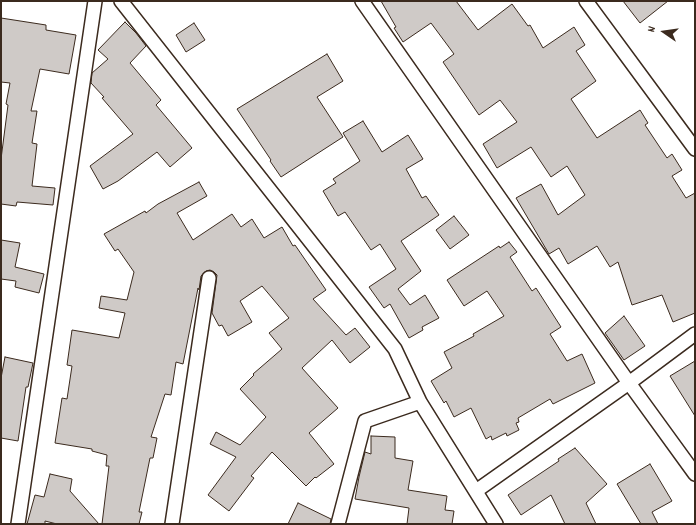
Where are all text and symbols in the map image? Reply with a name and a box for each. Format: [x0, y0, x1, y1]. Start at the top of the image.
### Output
north arrow [644, 12, 684, 52]
text: N [644, 25, 661, 34]

